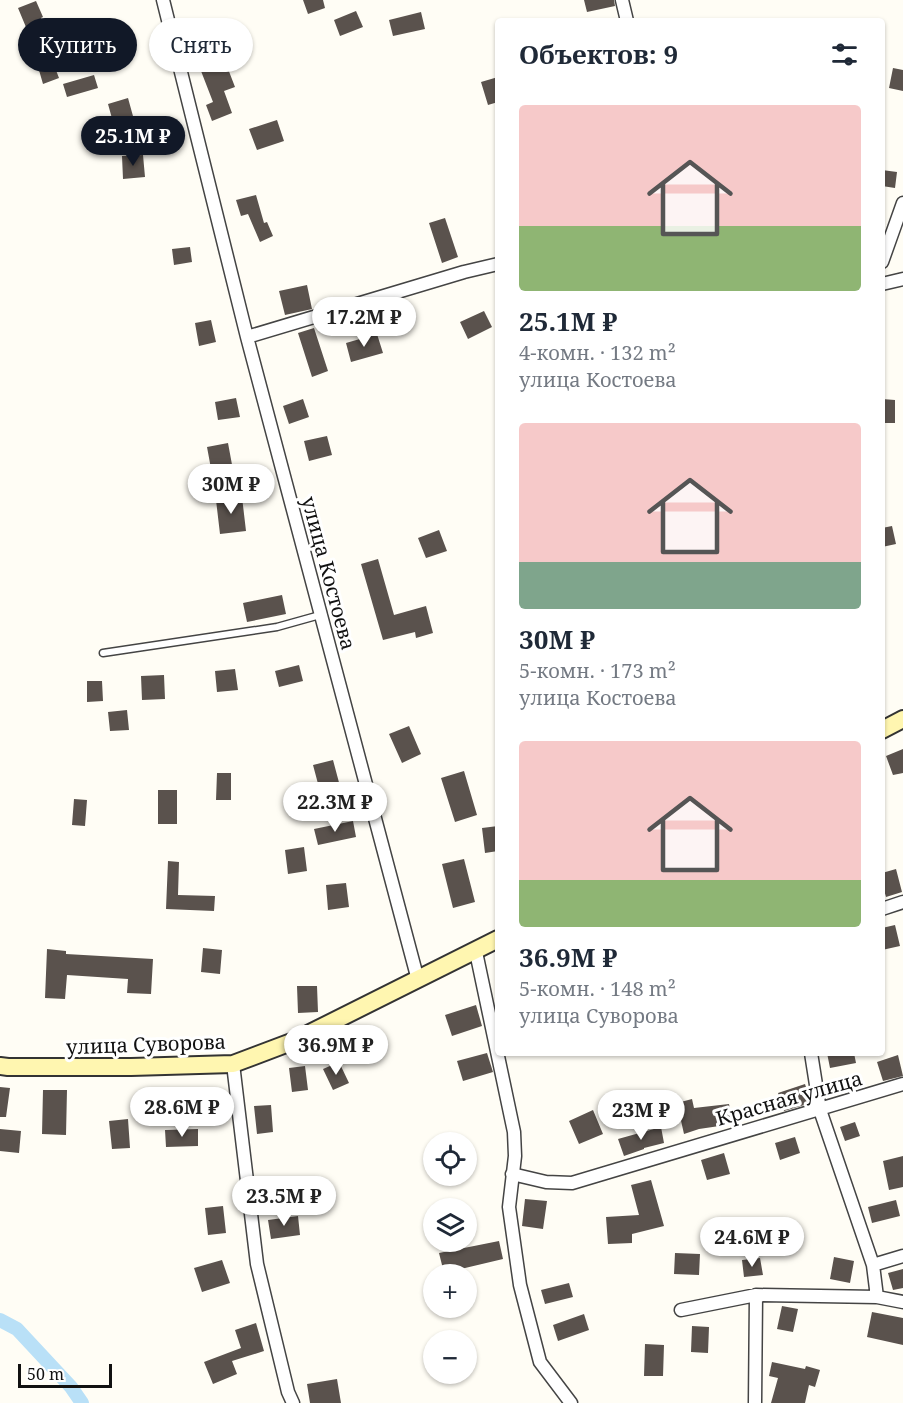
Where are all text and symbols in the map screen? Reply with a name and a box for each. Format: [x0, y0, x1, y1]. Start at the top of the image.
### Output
chip: Купить [18, 18, 137, 72]
chip: Снять [149, 18, 253, 72]
text: Объектов: 9 [519, 36, 678, 72]
icon: filters [828, 38, 861, 71]
pin: 25.1M ₽ [78, 116, 188, 167]
text: 25.1M ₽ [95, 122, 171, 149]
icon: home [636, 144, 744, 252]
pin: 17.2M ₽ [309, 297, 419, 348]
text: 17.2M ₽ [326, 303, 402, 330]
text: 25.1M ₽ [519, 303, 618, 339]
text: 4-комн. · 132 m² [519, 339, 676, 366]
text: улица Костоева [519, 366, 677, 393]
icon: home [636, 462, 744, 570]
pin: 30M ₽ [189, 464, 273, 515]
text: 30M ₽ [202, 470, 260, 497]
street label: улица Костоева [296, 493, 362, 653]
text: 30M ₽ [519, 621, 595, 657]
text: 5-комн. · 173 m² [519, 657, 676, 684]
text: улица Костоева [519, 684, 677, 711]
icon: home [636, 780, 744, 888]
pin: 22.3M ₽ [280, 782, 390, 833]
text: 22.3M ₽ [297, 788, 373, 815]
text: 36.9M ₽ [519, 939, 618, 975]
text: 5-комн. · 148 m² [519, 975, 676, 1002]
text: улица Суворова [519, 1002, 679, 1029]
pin: 36.9M ₽ [281, 1025, 391, 1076]
street label: улица Суворова [66, 1028, 226, 1060]
text: 36.9M ₽ [298, 1031, 374, 1058]
street label: Красная улица [713, 1064, 865, 1132]
pin: 28.6M ₽ [127, 1087, 237, 1138]
pin: 23M ₽ [599, 1090, 683, 1141]
text: 28.6M ₽ [144, 1093, 220, 1120]
text: 23M ₽ [612, 1096, 670, 1123]
map controls [423, 1132, 477, 1384]
button: locate [423, 1132, 477, 1186]
pin: 23.5M ₽ [229, 1176, 339, 1227]
text: 23.5M ₽ [246, 1182, 322, 1209]
button: layers [423, 1198, 477, 1252]
pin: 24.6M ₽ [697, 1217, 807, 1268]
text: 24.6M ₽ [714, 1223, 790, 1250]
button: + [423, 1264, 477, 1318]
button: − [423, 1330, 477, 1384]
scale bar [18, 1361, 112, 1388]
text: 50 m [27, 1363, 64, 1385]

